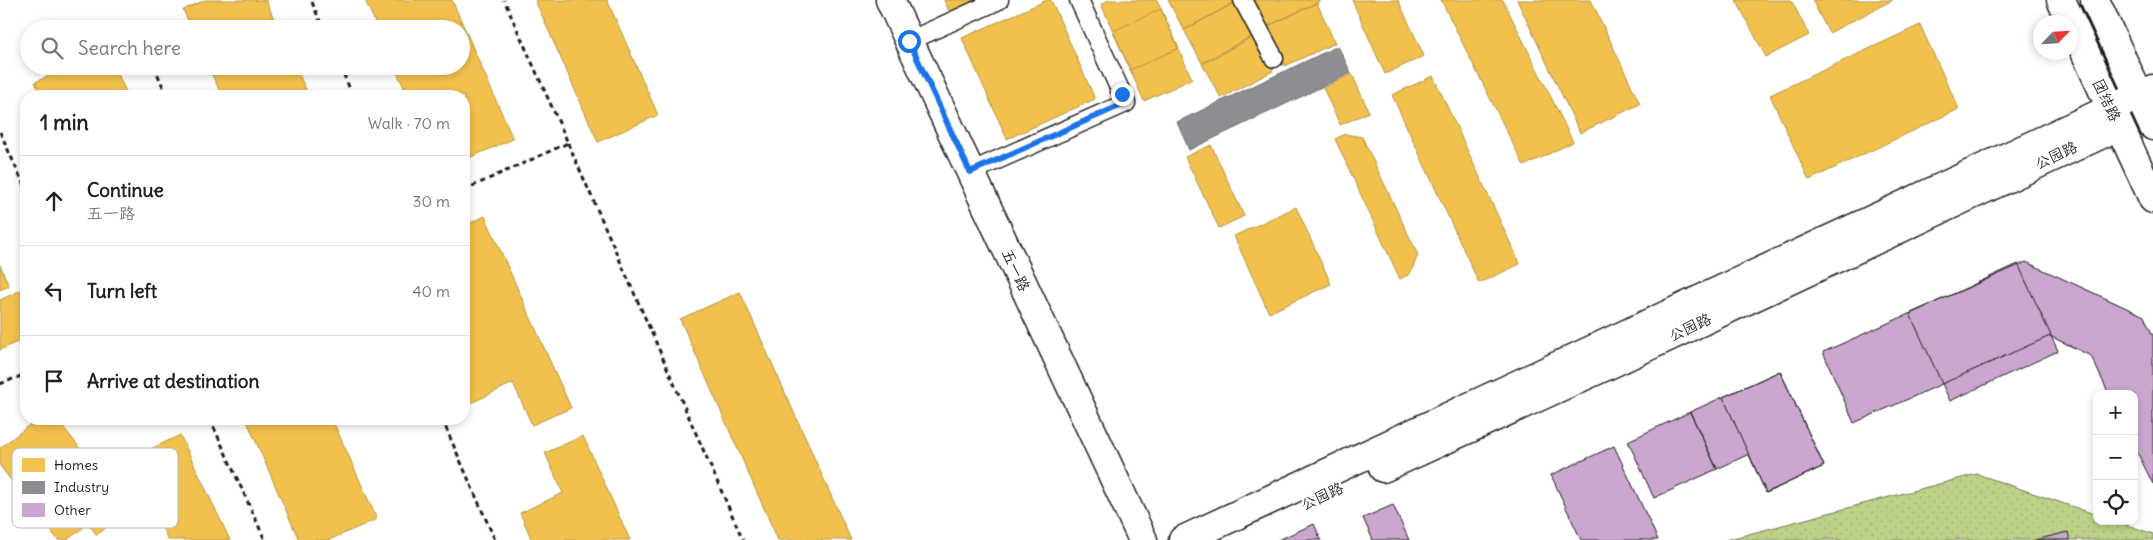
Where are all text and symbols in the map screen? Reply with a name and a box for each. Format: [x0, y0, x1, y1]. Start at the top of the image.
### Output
north arrow [2033, 15, 2078, 60]
search box [20, 20, 470, 75]
route start [898, 30, 921, 53]
icon: search [38, 34, 66, 62]
text: Search here [78, 36, 181, 60]
street label: 团结路 [2089, 76, 2125, 124]
route end [1111, 83, 1134, 106]
text: 1 min [40, 109, 89, 136]
text: Walk · 70 m [368, 113, 450, 133]
street label: 公园路 [2032, 137, 2080, 173]
text: Continue [87, 178, 164, 202]
icon: ahead [40, 187, 68, 215]
text: 30 m [413, 191, 450, 211]
text: 五一路 [87, 203, 135, 223]
street label: 五一路 [998, 246, 1034, 294]
icon: left [40, 277, 68, 305]
text: Turn left [87, 279, 157, 303]
text: 40 m [412, 281, 450, 301]
street label: 公园路 [1666, 309, 1714, 345]
icon: arrive [40, 367, 68, 395]
text: Arrive at destination [87, 369, 260, 393]
map controls [2093, 390, 2138, 525]
button: + [2093, 390, 2138, 435]
button: − [2093, 435, 2138, 480]
legend [12, 448, 178, 528]
text: Homes [54, 456, 98, 474]
text: Industry [54, 478, 109, 496]
street label: 公园路 [1298, 478, 1346, 514]
button: locate [2093, 480, 2138, 525]
text: Other [54, 501, 91, 519]

